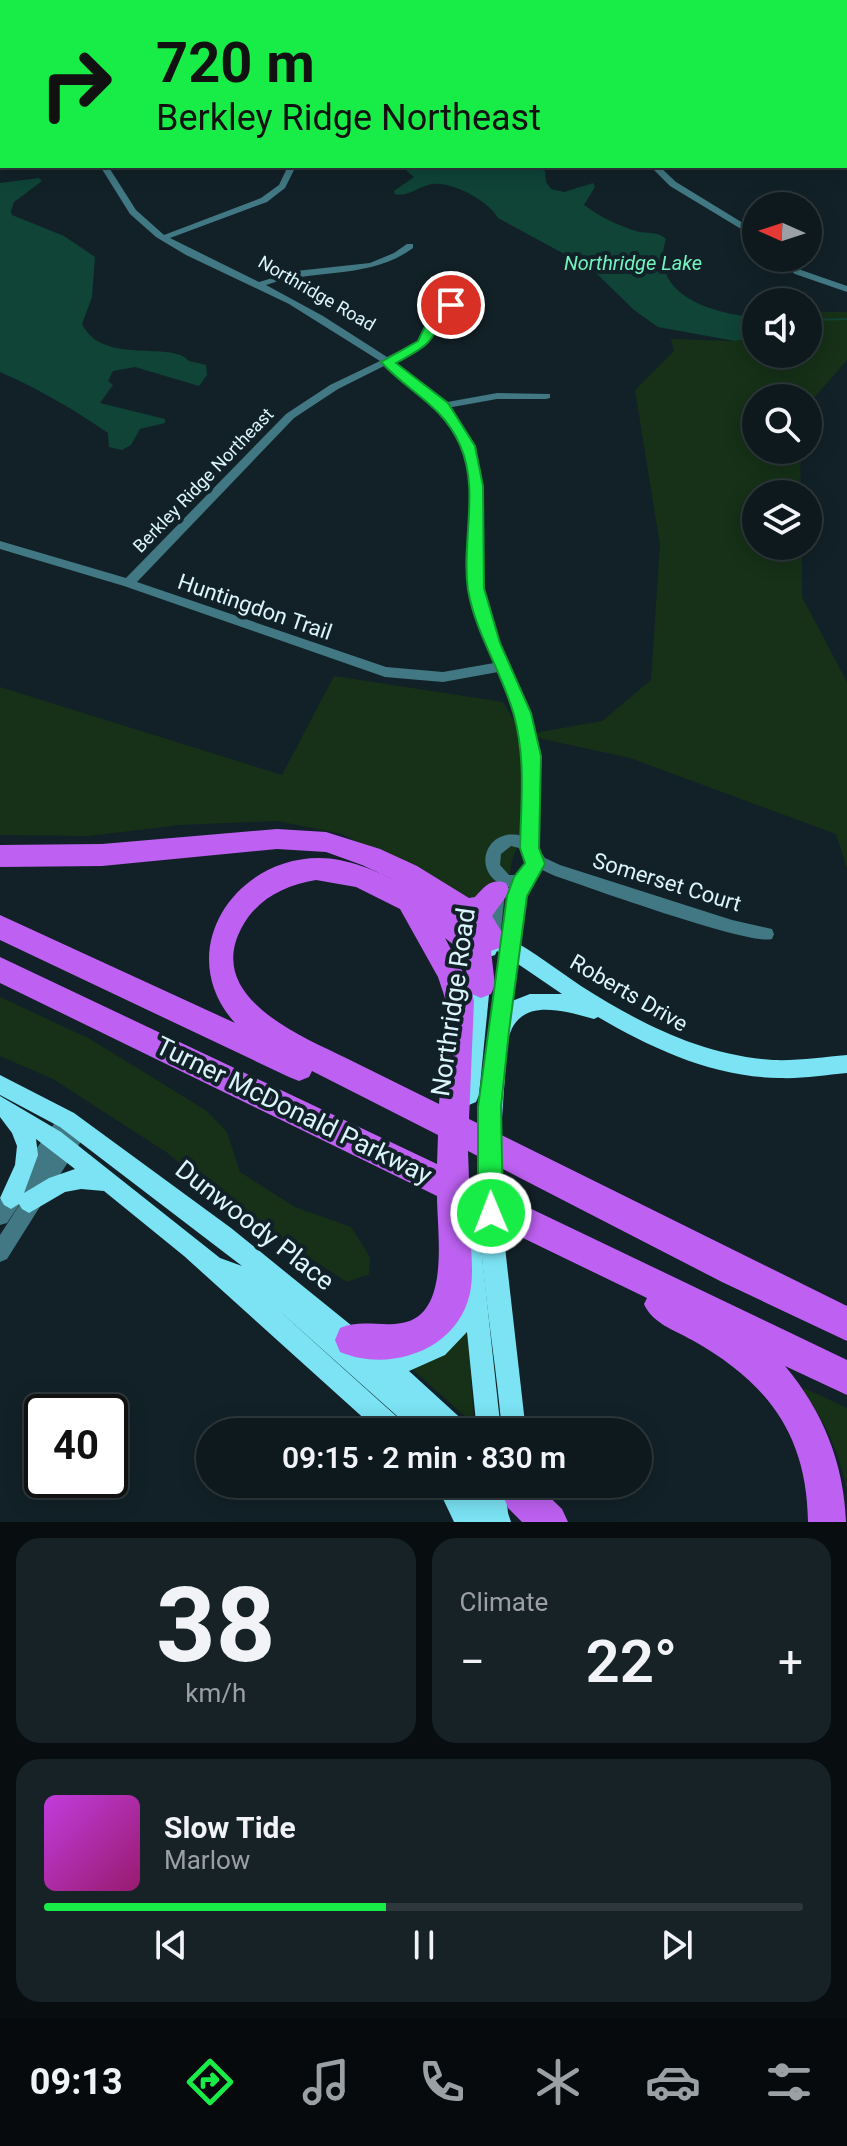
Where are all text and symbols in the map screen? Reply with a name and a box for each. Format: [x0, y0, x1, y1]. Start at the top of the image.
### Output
text: 720 m [156, 30, 315, 96]
icon: right [24, 32, 128, 136]
text: Berkley Ridge Northeast [156, 97, 541, 139]
north arrow [742, 192, 822, 272]
map controls [742, 192, 822, 560]
street label: Northridge Road [255, 251, 379, 335]
water label: Northridge Lake [564, 251, 702, 275]
pin [417, 271, 485, 339]
icon: arrive [429, 283, 473, 327]
button: sound [742, 288, 822, 368]
button: search [742, 384, 822, 464]
street label: Berkley Ridge Northeast [129, 403, 277, 557]
button: layers [742, 480, 822, 560]
street label: Huntingdon Trail [175, 569, 335, 645]
street label: Somerset Court [590, 848, 744, 916]
street label: Northridge Road [425, 906, 481, 1098]
street label: Roberts Drive [566, 949, 692, 1037]
street label: Turner McDonald Parkway [151, 1030, 437, 1190]
street label: Dunwoody Place [170, 1154, 340, 1296]
position arrow [449, 1171, 533, 1255]
speed limit sign: 40 [24, 1394, 128, 1498]
text: 09:15 · 2 min · 830 m [282, 1440, 566, 1475]
text: 38 [156, 1565, 275, 1686]
text: Climate [460, 1587, 548, 1617]
text: 22° [585, 1626, 677, 1697]
text: − [460, 1636, 485, 1688]
text: + [778, 1636, 803, 1688]
text: km/h [185, 1678, 246, 1708]
text: Slow Tide [164, 1810, 296, 1845]
text: Marlow [164, 1845, 250, 1875]
icon: previous [149, 1923, 193, 1967]
icon: pause [402, 1923, 446, 1967]
icon: next [655, 1923, 699, 1967]
icon: directions [182, 2054, 238, 2110]
icon: music [298, 2054, 354, 2110]
icon: phone [414, 2054, 470, 2110]
icon: climate [530, 2054, 586, 2110]
icon: car [645, 2054, 701, 2110]
icon: filters [761, 2054, 817, 2110]
text: 09:13 [30, 2061, 123, 2103]

